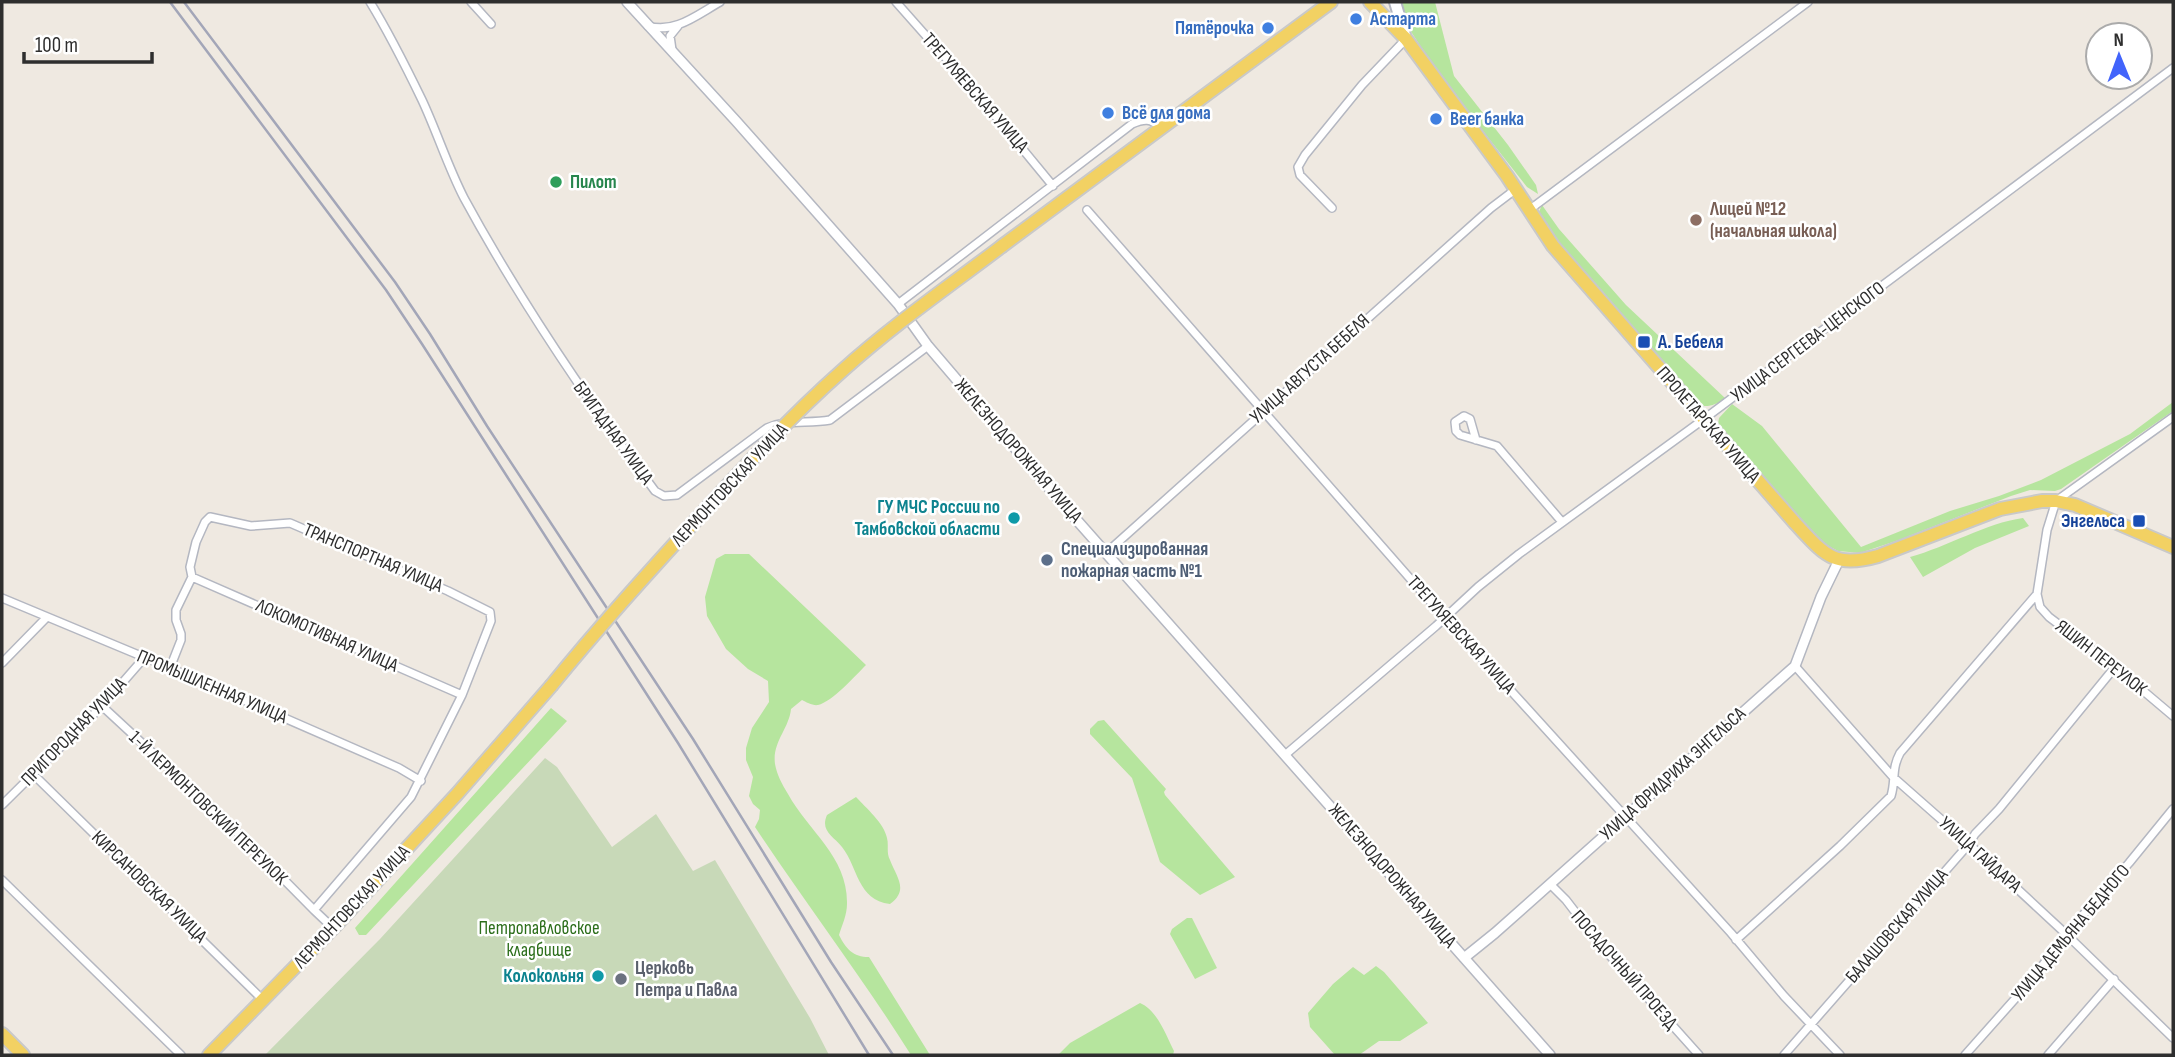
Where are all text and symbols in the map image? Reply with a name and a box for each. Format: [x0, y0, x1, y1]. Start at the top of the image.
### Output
place label: Астарта [1369, 8, 1436, 31]
marker: Астарта [1348, 11, 1364, 27]
place label: Пятёрочка [1175, 17, 1254, 40]
marker: Пятёрочка [1260, 20, 1276, 36]
scale bar [24, 21, 152, 65]
north arrow [2084, 21, 2154, 91]
street label: ТРЕГУЛЯЕВСКАЯ УЛИЦА [917, 28, 1034, 158]
text: N [2113, 29, 2124, 52]
text: 100 m [35, 33, 78, 58]
place label: Всё для дома [1122, 102, 1211, 125]
marker: Всё для дома [1100, 105, 1116, 121]
place label: Beer банка [1450, 108, 1524, 131]
marker: Beer банка [1428, 111, 1444, 127]
place label: Пилот [570, 171, 617, 194]
marker: Пилот [548, 174, 564, 190]
place label: Лицей №12 (начальная школа) [1709, 198, 1837, 243]
marker: Лицей №12 (начальная школа) [1688, 212, 1704, 228]
street label: УЛИЦА СЕРГЕЕВА-ЦЕНСКОГО [1727, 277, 1889, 407]
street label: УЛИЦА АВГУСТА БЕБЕЛЯ [1245, 309, 1375, 429]
place label: А. Бебеля [1657, 331, 1723, 354]
marker: А. Бебеля [1636, 334, 1652, 350]
street label: ПРОЛЕТАРСКАЯ УЛИЦА [1651, 362, 1765, 488]
street label: ЖЕЛЕЗНОДОРОЖНАЯ УЛИЦА [949, 374, 1087, 528]
street label: БРИГАДНАЯ УЛИЦА [568, 377, 659, 490]
street label: ЛЕРМОНТОВСКАЯ УЛИЦА [666, 418, 794, 552]
place label: ГУ МЧС России по Тамбовской области [854, 496, 1000, 541]
marker: ГУ МЧС России по Тамбовской области [1006, 510, 1022, 526]
place label: Энгельса [2061, 510, 2125, 533]
marker: Энгельса [2131, 513, 2147, 529]
street label: ТРАНСПОРТНАЯ УЛИЦА [300, 518, 447, 598]
place label: Специализированная пожарная часть №1 [1061, 538, 1208, 583]
marker: Специализированная пожарная часть №1 [1039, 552, 1055, 568]
street label: ТРЕГУЛЯЕВСКАЯ УЛИЦА [1402, 571, 1521, 699]
street label: ЛОКОМОТИВНАЯ УЛИЦА [251, 594, 402, 678]
street label: ЯШИН ПЕРЕУЛОК [2050, 615, 2152, 701]
street label: ПРОМЫШЛЕННАЯ УЛИЦА [133, 645, 291, 729]
street label: ПРИГОРОДНАЯ УЛИЦА [16, 672, 132, 791]
street label: УЛИЦА ФРИДРИХА ЭНГЕЛЬСА [1595, 702, 1751, 845]
street label: 1-Й ЛЕРМОНТОВСКИЙ ПЕРЕУЛОК [124, 726, 293, 890]
street label: ЖЕЛЕЗНОДОРОЖНАЯ УЛИЦА [1323, 799, 1461, 953]
street label: УЛИЦА ГАЙДАРА [1934, 812, 2027, 899]
street label: КИРСАНОВСКАЯ УЛИЦА [86, 826, 212, 949]
street label: ЛЕРМОНТОВСКАЯ УЛИЦА [288, 840, 416, 974]
street label: УЛИЦА ДЕМЬЯНА БЕДНОГО [2007, 860, 2135, 1006]
street label: БАЛАШОВСКАЯ УЛИЦА [1841, 863, 1954, 988]
street label: ПОСАДОЧНЫЙ ПРОЕЗД [1566, 906, 1682, 1034]
park label: Петропавловское кладбище [478, 917, 600, 962]
place label: Церковь Петра и Павла [635, 957, 738, 1002]
place label: Колокольня [503, 965, 584, 988]
marker: Колокольня [590, 968, 606, 984]
marker: Церковь Петра и Павла [613, 971, 629, 987]

